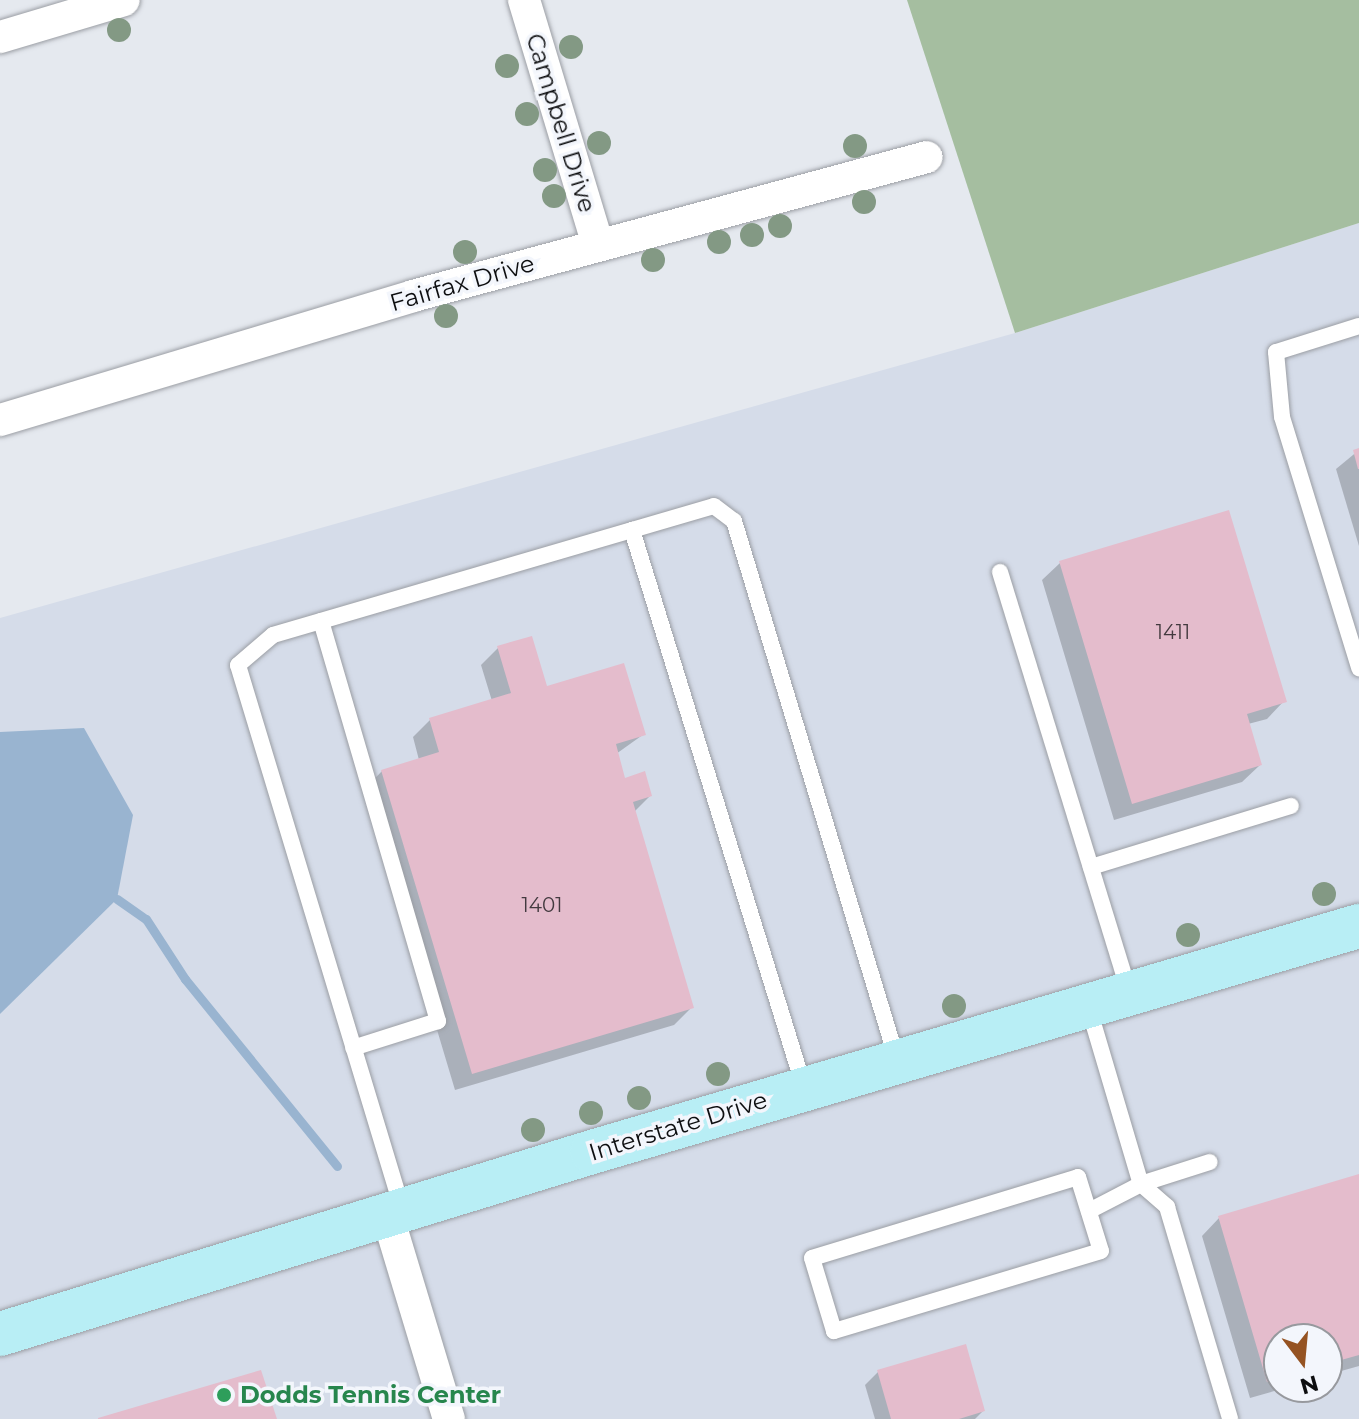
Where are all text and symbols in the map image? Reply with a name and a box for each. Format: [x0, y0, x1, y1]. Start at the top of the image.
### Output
street label: Campbell Drive [520, 30, 602, 216]
street label: Fairfax Drive [386, 249, 538, 317]
house number: 1411 [1156, 620, 1190, 644]
house number: 1401 [522, 893, 562, 917]
street label: Interstate Drive [585, 1085, 771, 1167]
north arrow [1263, 1323, 1343, 1403]
text: N [1297, 1369, 1321, 1400]
place label: Dodds Tennis Center [240, 1381, 501, 1409]
marker: Dodds Tennis Center [215, 1386, 233, 1404]

